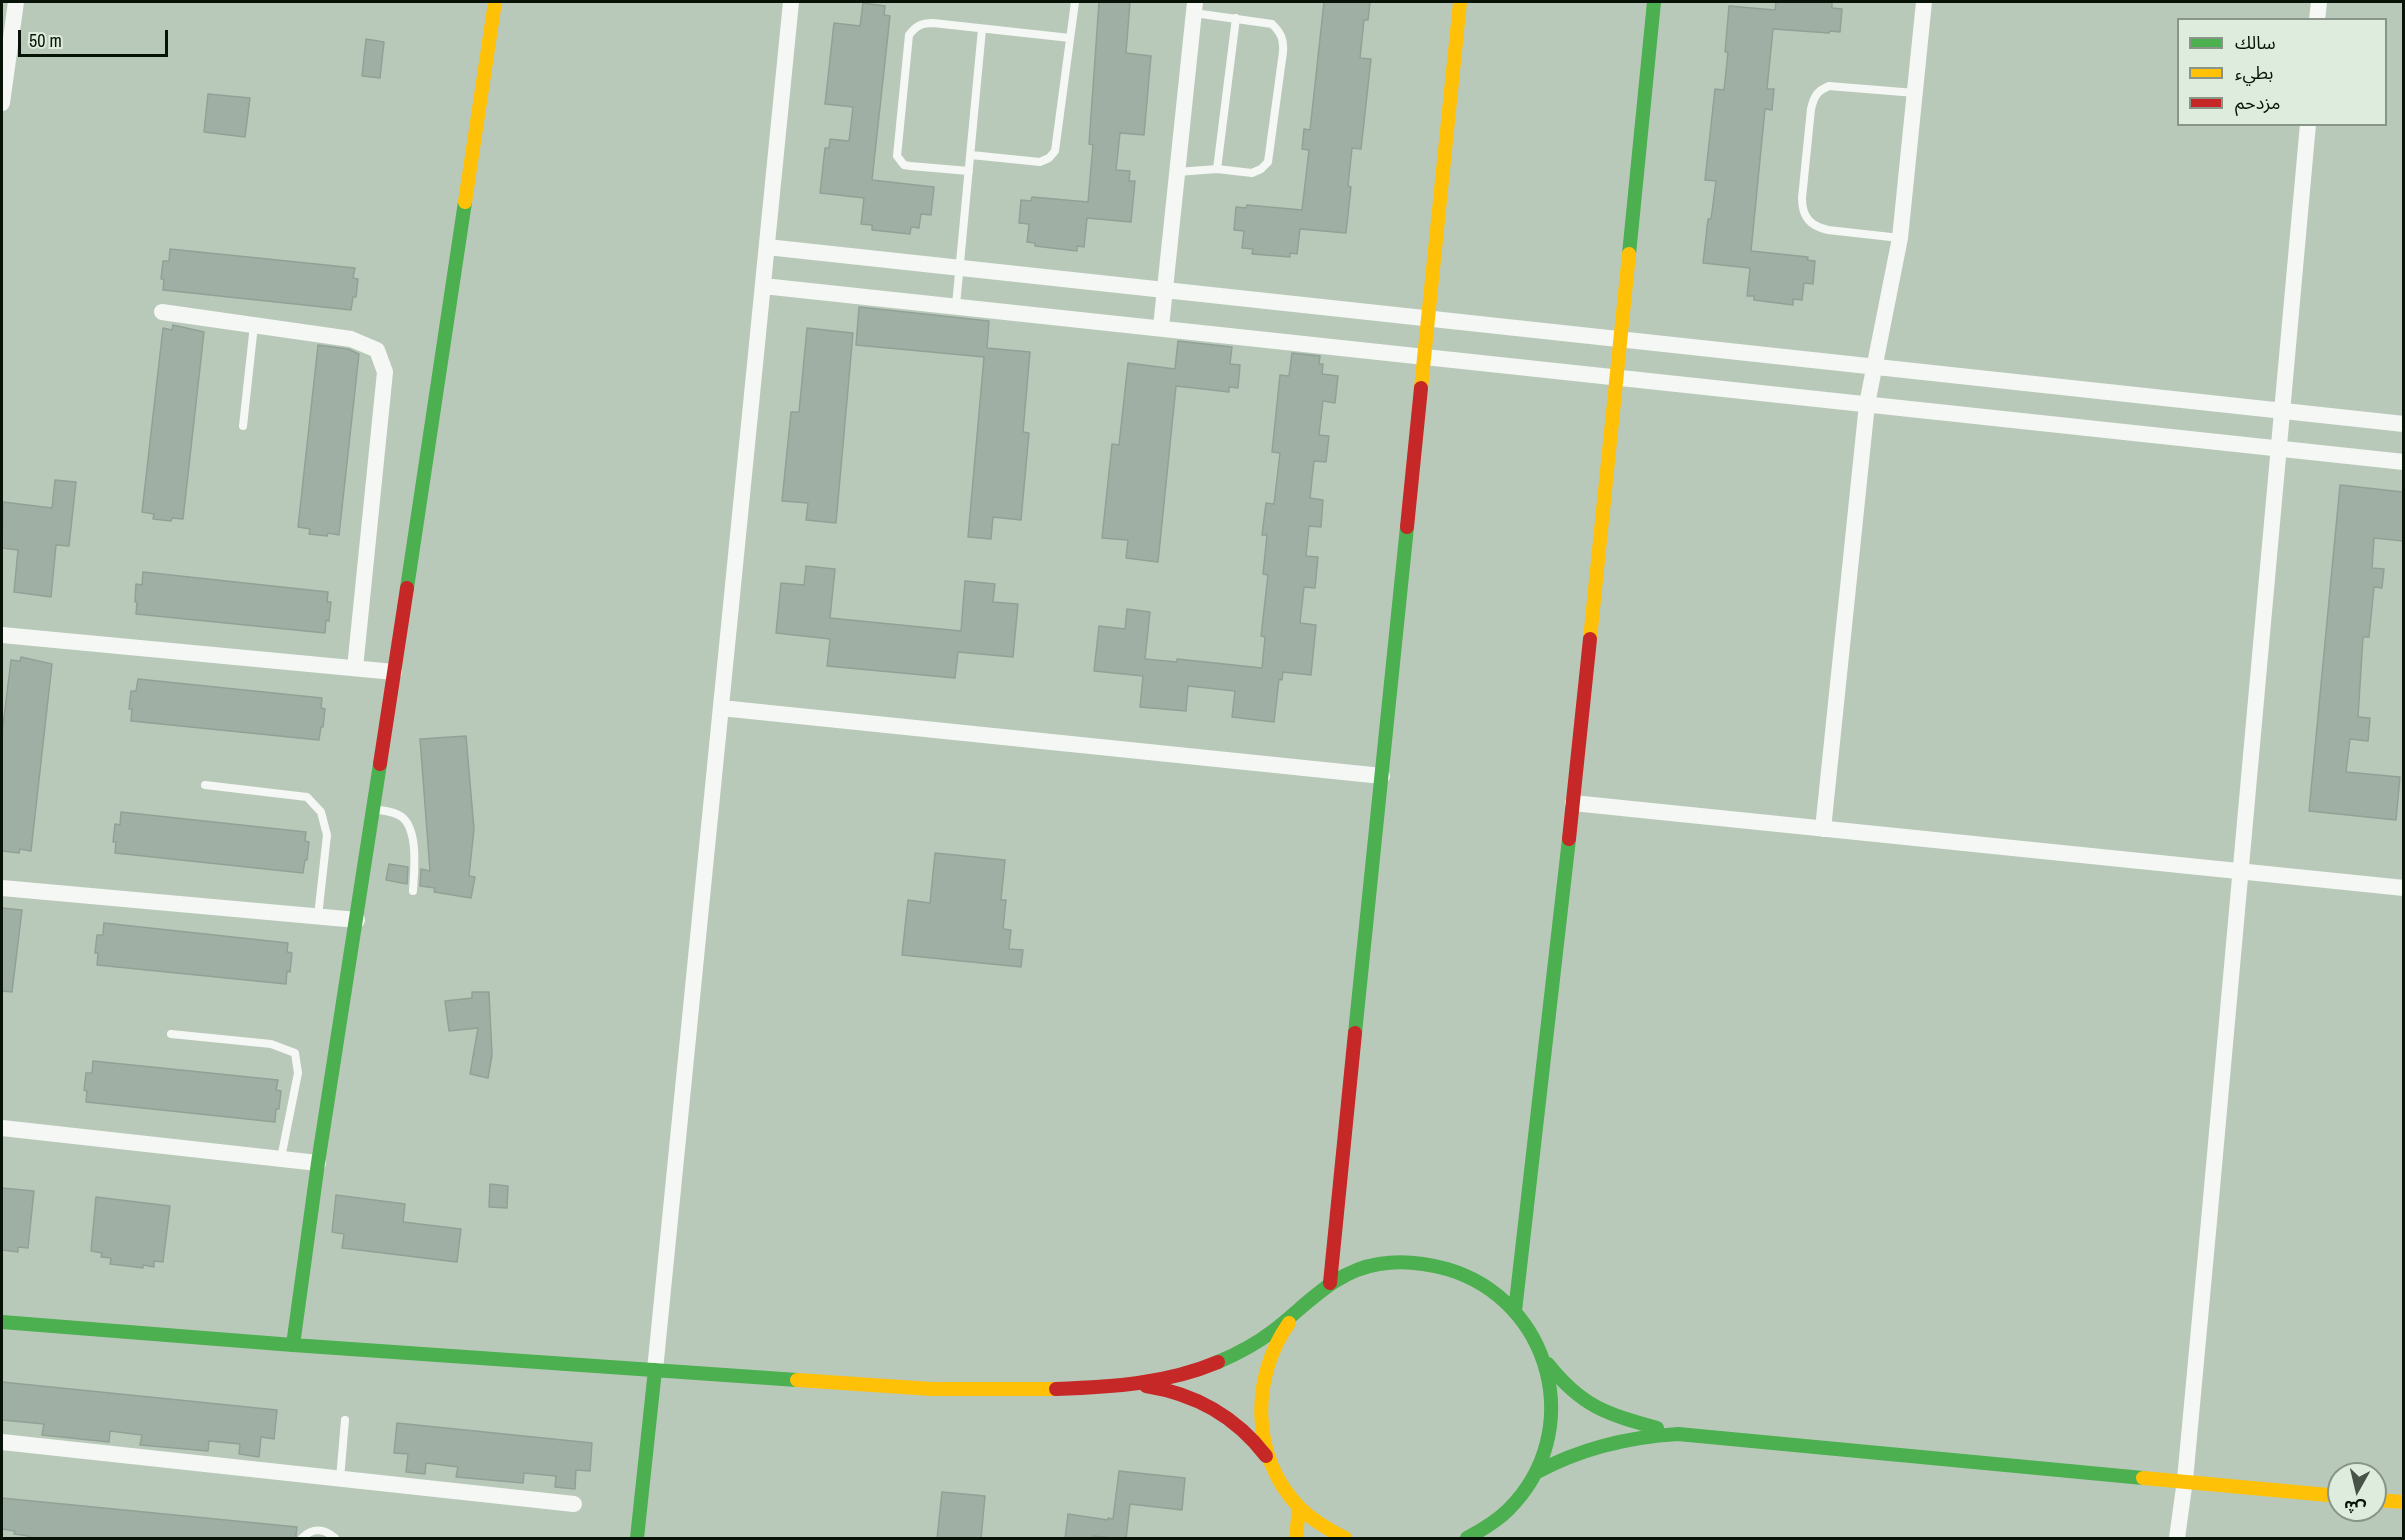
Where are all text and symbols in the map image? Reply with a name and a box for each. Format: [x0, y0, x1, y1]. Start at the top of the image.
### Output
scale bar [21, 18, 171, 56]
legend [2177, 18, 2387, 126]
text: 50 m [29, 28, 62, 53]
text: سالك [2235, 30, 2276, 55]
text: بطيء [2235, 60, 2273, 85]
text: مزدحم [2235, 90, 2280, 115]
north arrow [2327, 1462, 2387, 1522]
text: ش [2342, 1495, 2367, 1520]

